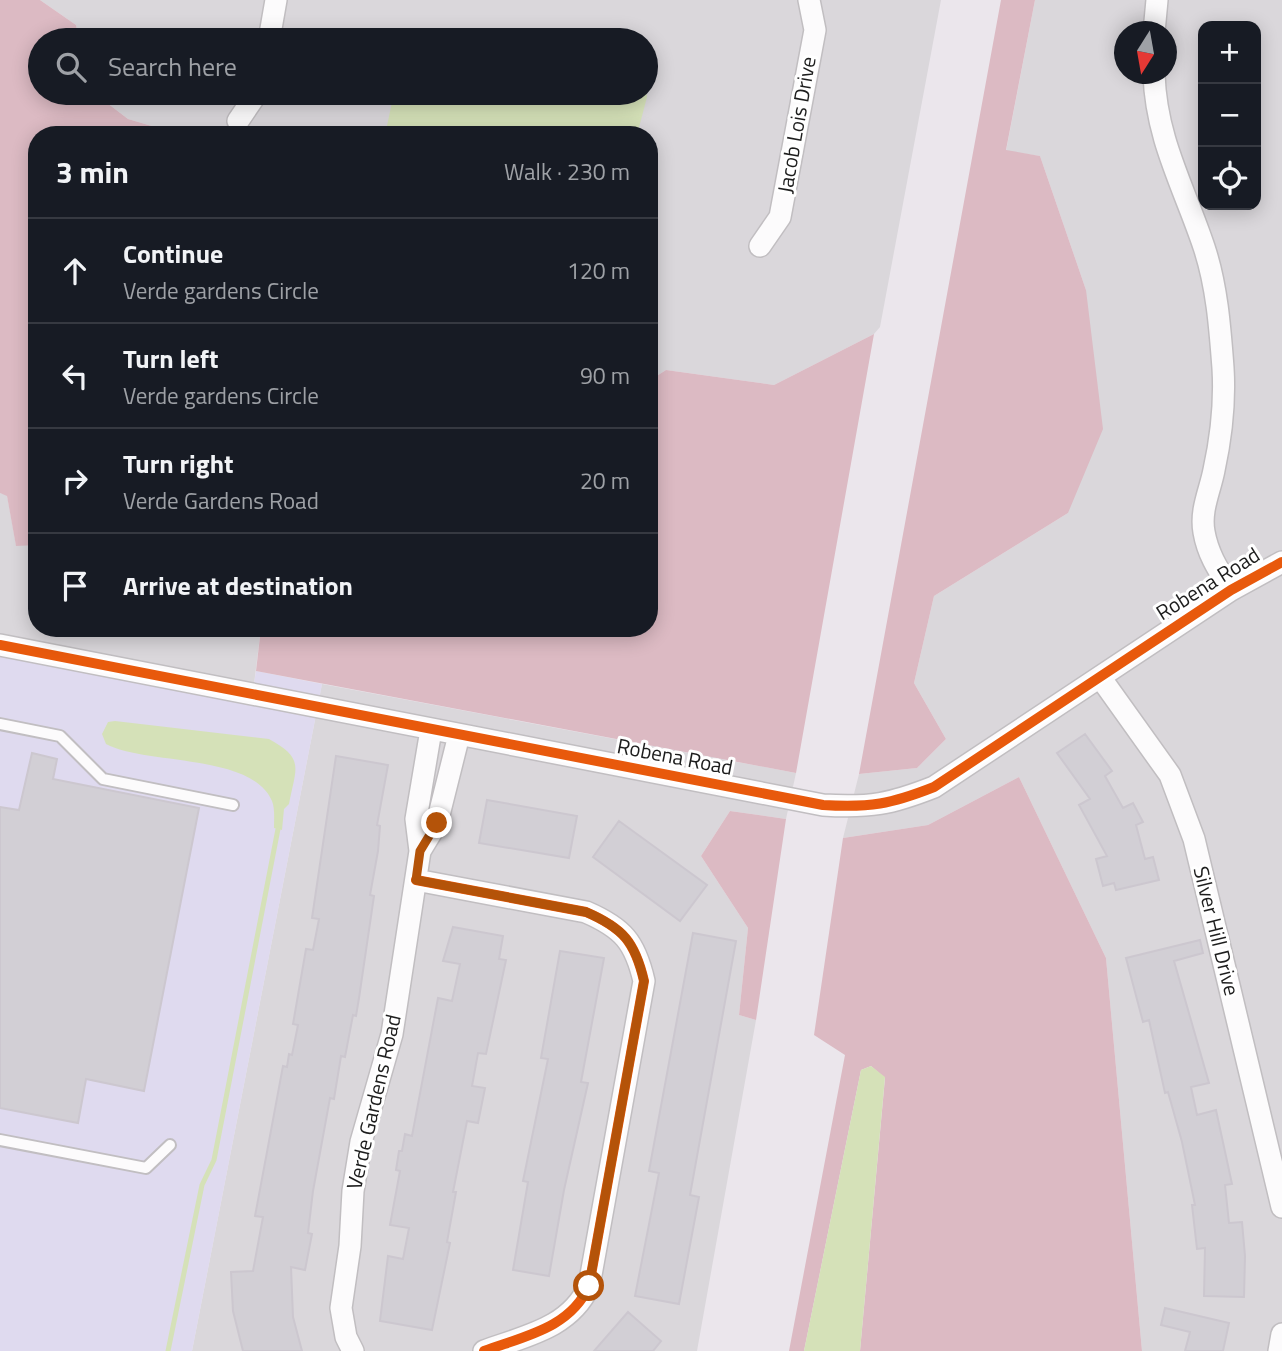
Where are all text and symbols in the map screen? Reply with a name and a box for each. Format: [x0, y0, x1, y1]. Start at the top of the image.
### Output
north arrow [1114, 21, 1177, 84]
map controls [1198, 21, 1261, 210]
button: + [1198, 21, 1261, 84]
search box [28, 28, 658, 105]
text: Search here [108, 47, 237, 86]
icon: search [52, 48, 90, 86]
street label: Jacob Lois Drive [768, 54, 824, 196]
button: − [1198, 84, 1261, 147]
button: locate [1198, 147, 1261, 210]
text: 3 min [56, 149, 129, 195]
text: Walk · 230 m [504, 154, 630, 189]
text: Continue [123, 234, 223, 273]
icon: ahead [56, 252, 94, 290]
text: 120 m [567, 253, 630, 288]
text: Verde gardens Circle [123, 273, 319, 308]
text: Turn left [123, 339, 218, 378]
icon: left [56, 357, 94, 395]
text: 90 m [580, 358, 630, 393]
text: Verde gardens Circle [123, 378, 319, 413]
text: Turn right [123, 444, 234, 483]
icon: right [56, 462, 94, 500]
text: 20 m [580, 463, 630, 498]
text: Verde Gardens Road [123, 483, 319, 518]
street label: Robena Road [1149, 538, 1266, 628]
text: Arrive at destination [123, 566, 353, 605]
icon: arrive [56, 567, 94, 605]
street label: Robena Road [615, 729, 736, 783]
route end [421, 807, 452, 838]
street label: Silver Hill Drive [1185, 863, 1248, 999]
street label: Verde Gardens Road [337, 1011, 409, 1192]
route start [573, 1270, 604, 1301]

